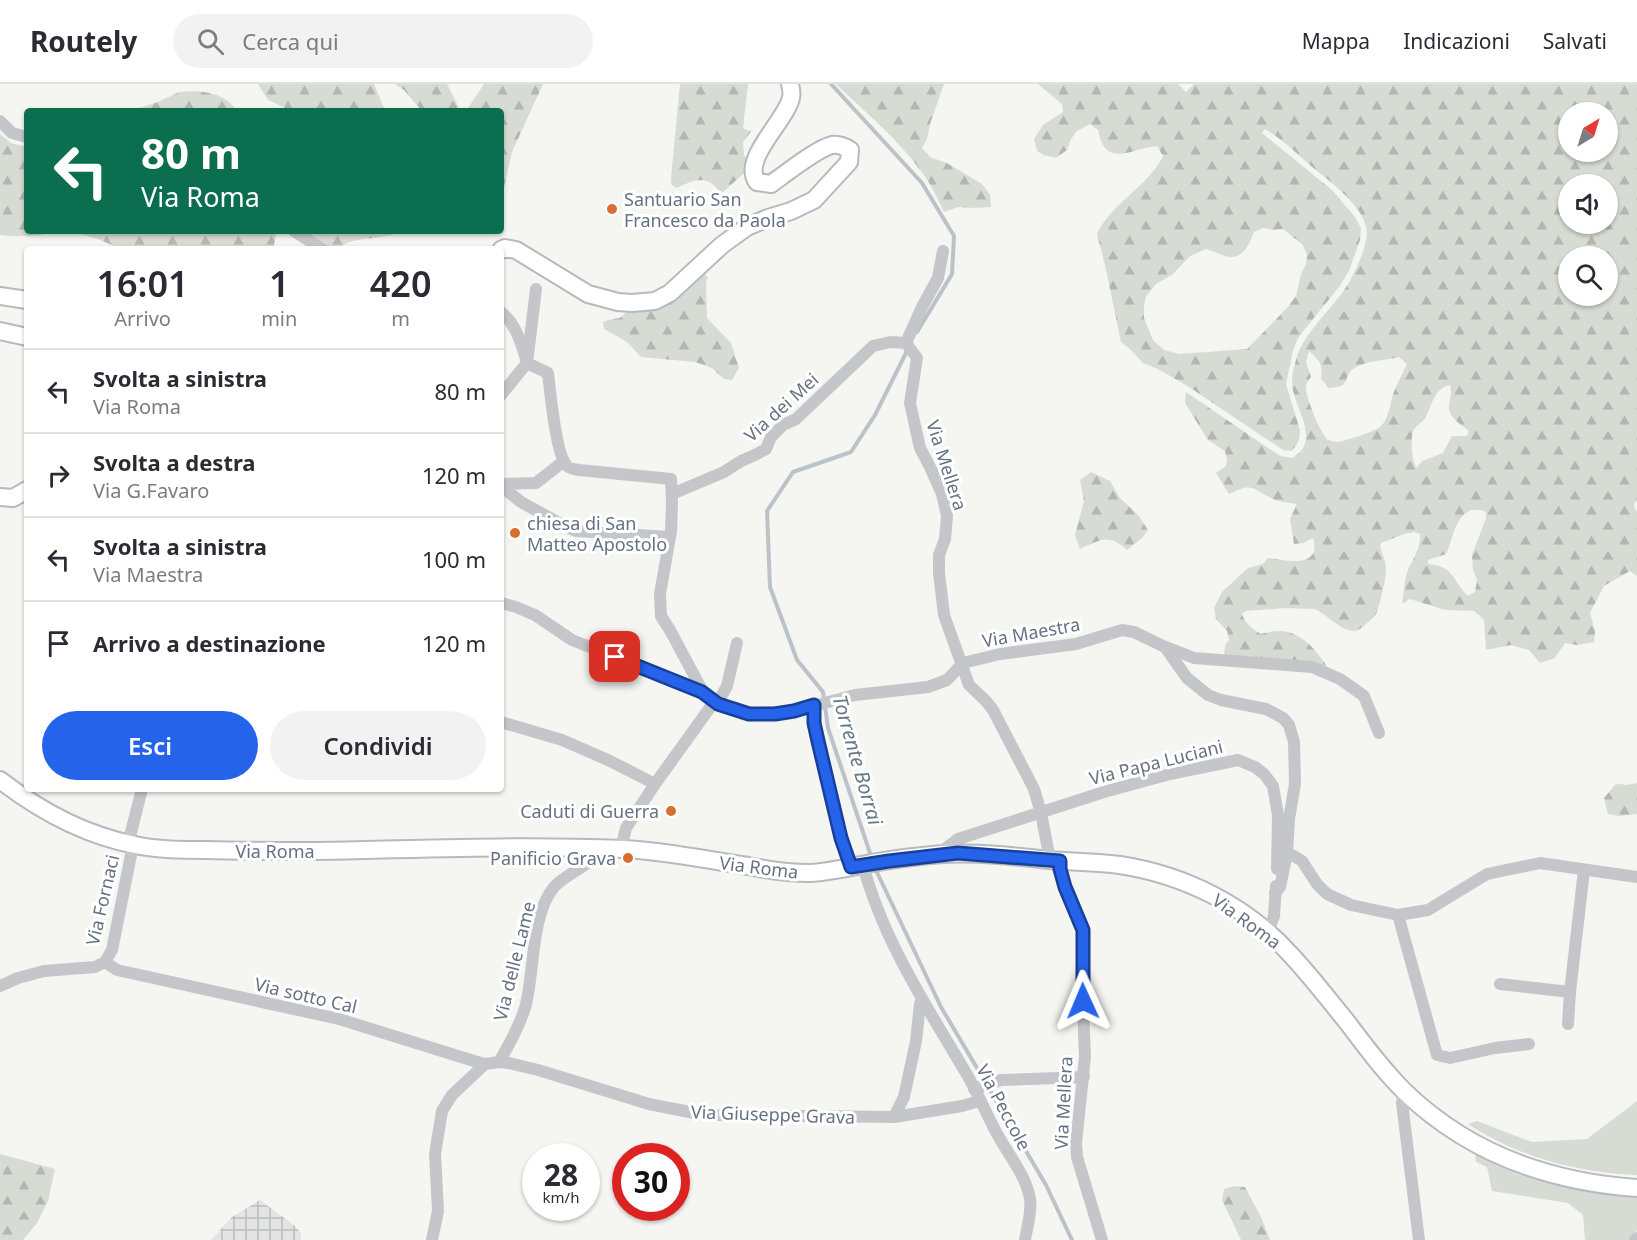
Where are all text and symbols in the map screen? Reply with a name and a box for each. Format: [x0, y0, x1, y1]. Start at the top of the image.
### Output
search box [173, 14, 593, 68]
text: Routely [30, 22, 137, 60]
icon: search [194, 25, 227, 58]
text: Cerca qui [242, 26, 339, 56]
text: Mappa [1302, 27, 1370, 55]
text: Indicazioni [1403, 27, 1510, 55]
text: Salvati [1543, 27, 1607, 55]
north arrow [1558, 102, 1618, 162]
map controls [1558, 102, 1618, 306]
text: 80 m [141, 124, 241, 181]
icon: left [42, 132, 120, 210]
button: sound [1558, 174, 1618, 234]
text: Via Roma [141, 178, 260, 215]
place label: Santuario San Francesco da Paola [624, 187, 786, 232]
marker: Santuario San Francesco da Paola [605, 202, 619, 216]
button: search [1558, 246, 1618, 306]
text: 16:01 [96, 259, 189, 308]
text: 1 [269, 259, 290, 308]
text: 420 [370, 259, 432, 308]
text: Arrivo [114, 305, 171, 332]
text: min [261, 305, 297, 332]
text: m [391, 305, 410, 332]
text: Svolta a sinistra [93, 363, 267, 393]
street label: Via dei Mei [739, 367, 823, 447]
icon: left [42, 375, 75, 408]
text: 80 m [435, 376, 486, 406]
text: Via Roma [93, 393, 181, 420]
street label: Via Mellera [921, 417, 973, 513]
text: Svolta a destra [93, 447, 256, 477]
icon: right [42, 459, 75, 492]
text: 120 m [422, 460, 486, 490]
text: Via G.Favaro [93, 477, 209, 504]
place label: chiesa di San Matteo Apostolo [527, 511, 667, 556]
marker: chiesa di San Matteo Apostolo [508, 526, 522, 540]
text: Svolta a sinistra [93, 531, 267, 561]
icon: left [42, 543, 75, 576]
text: 100 m [422, 544, 486, 574]
text: Via Maestra [93, 561, 203, 588]
street label: Via Maestra [980, 612, 1082, 652]
icon: arrive [42, 627, 75, 660]
text: Arrivo a destinazione [93, 628, 326, 658]
text: 120 m [422, 628, 486, 658]
pin [589, 631, 640, 682]
icon: arrive [598, 640, 631, 673]
water label: Torrente Borrai [827, 692, 890, 829]
button: Esci [42, 711, 258, 780]
button: Condividi [270, 711, 486, 780]
street label: Via Papa Luciani [1087, 734, 1225, 790]
place label: Caduti di Guerra [520, 799, 659, 823]
marker: Caduti di Guerra [664, 804, 678, 818]
street label: Via Roma [235, 839, 315, 863]
place label: Panificio Grava [490, 846, 616, 870]
street label: Via Roma [718, 850, 800, 884]
marker: Panificio Grava [621, 851, 635, 865]
street label: Via Fornaci [80, 852, 124, 948]
street label: Via Roma [1208, 888, 1286, 954]
street label: Via delle Lame [488, 899, 540, 1023]
position arrow [1051, 969, 1115, 1033]
street label: Via sotto Cal [252, 972, 360, 1018]
street label: Via Mellera [1049, 1056, 1077, 1150]
street label: Via Peccole [971, 1060, 1037, 1154]
street label: Via Giuseppe Grava [690, 1099, 856, 1129]
speed limit sign: 30 [612, 1143, 690, 1221]
text: 28 [544, 1154, 578, 1195]
text: km/h [543, 1187, 579, 1207]

